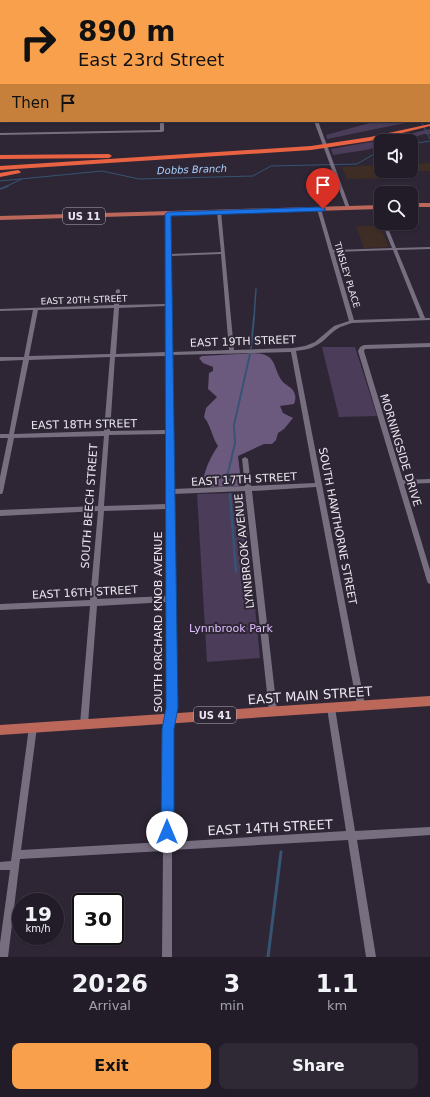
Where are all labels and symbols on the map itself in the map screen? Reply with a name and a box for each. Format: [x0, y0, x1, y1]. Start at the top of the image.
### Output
water label: Dobbs Branch [157, 163, 227, 176]
pin [306, 168, 340, 209]
road number: US 11 [63, 208, 105, 224]
street label: TINSLEY PLACE [332, 240, 362, 309]
street label: EAST 20TH STREET [40, 293, 128, 307]
street label: EAST 19TH STREET [190, 333, 297, 350]
street label: MORNINGSIDE DRIVE [377, 392, 424, 508]
street label: EAST 18TH STREET [31, 417, 137, 432]
street label: SOUTH BEECH STREET [79, 443, 100, 569]
street label: SOUTH HAWTHORNE STREET [316, 446, 359, 606]
street label: EAST 17TH STREET [191, 470, 298, 489]
street label: LYNNBROOK AVENUE [232, 493, 257, 609]
street label: SOUTH ORCHARD KNOB AVENUE [152, 532, 165, 712]
street label: EAST 16TH STREET [32, 583, 139, 602]
park label: Lynnbrook Park [189, 622, 274, 635]
street label: EAST MAIN STREET [247, 684, 373, 707]
road number: US 41 [194, 707, 236, 723]
position arrow [146, 811, 188, 853]
street label: EAST 14TH STREET [207, 817, 333, 838]
speed limit sign: 30 [72, 893, 124, 945]

